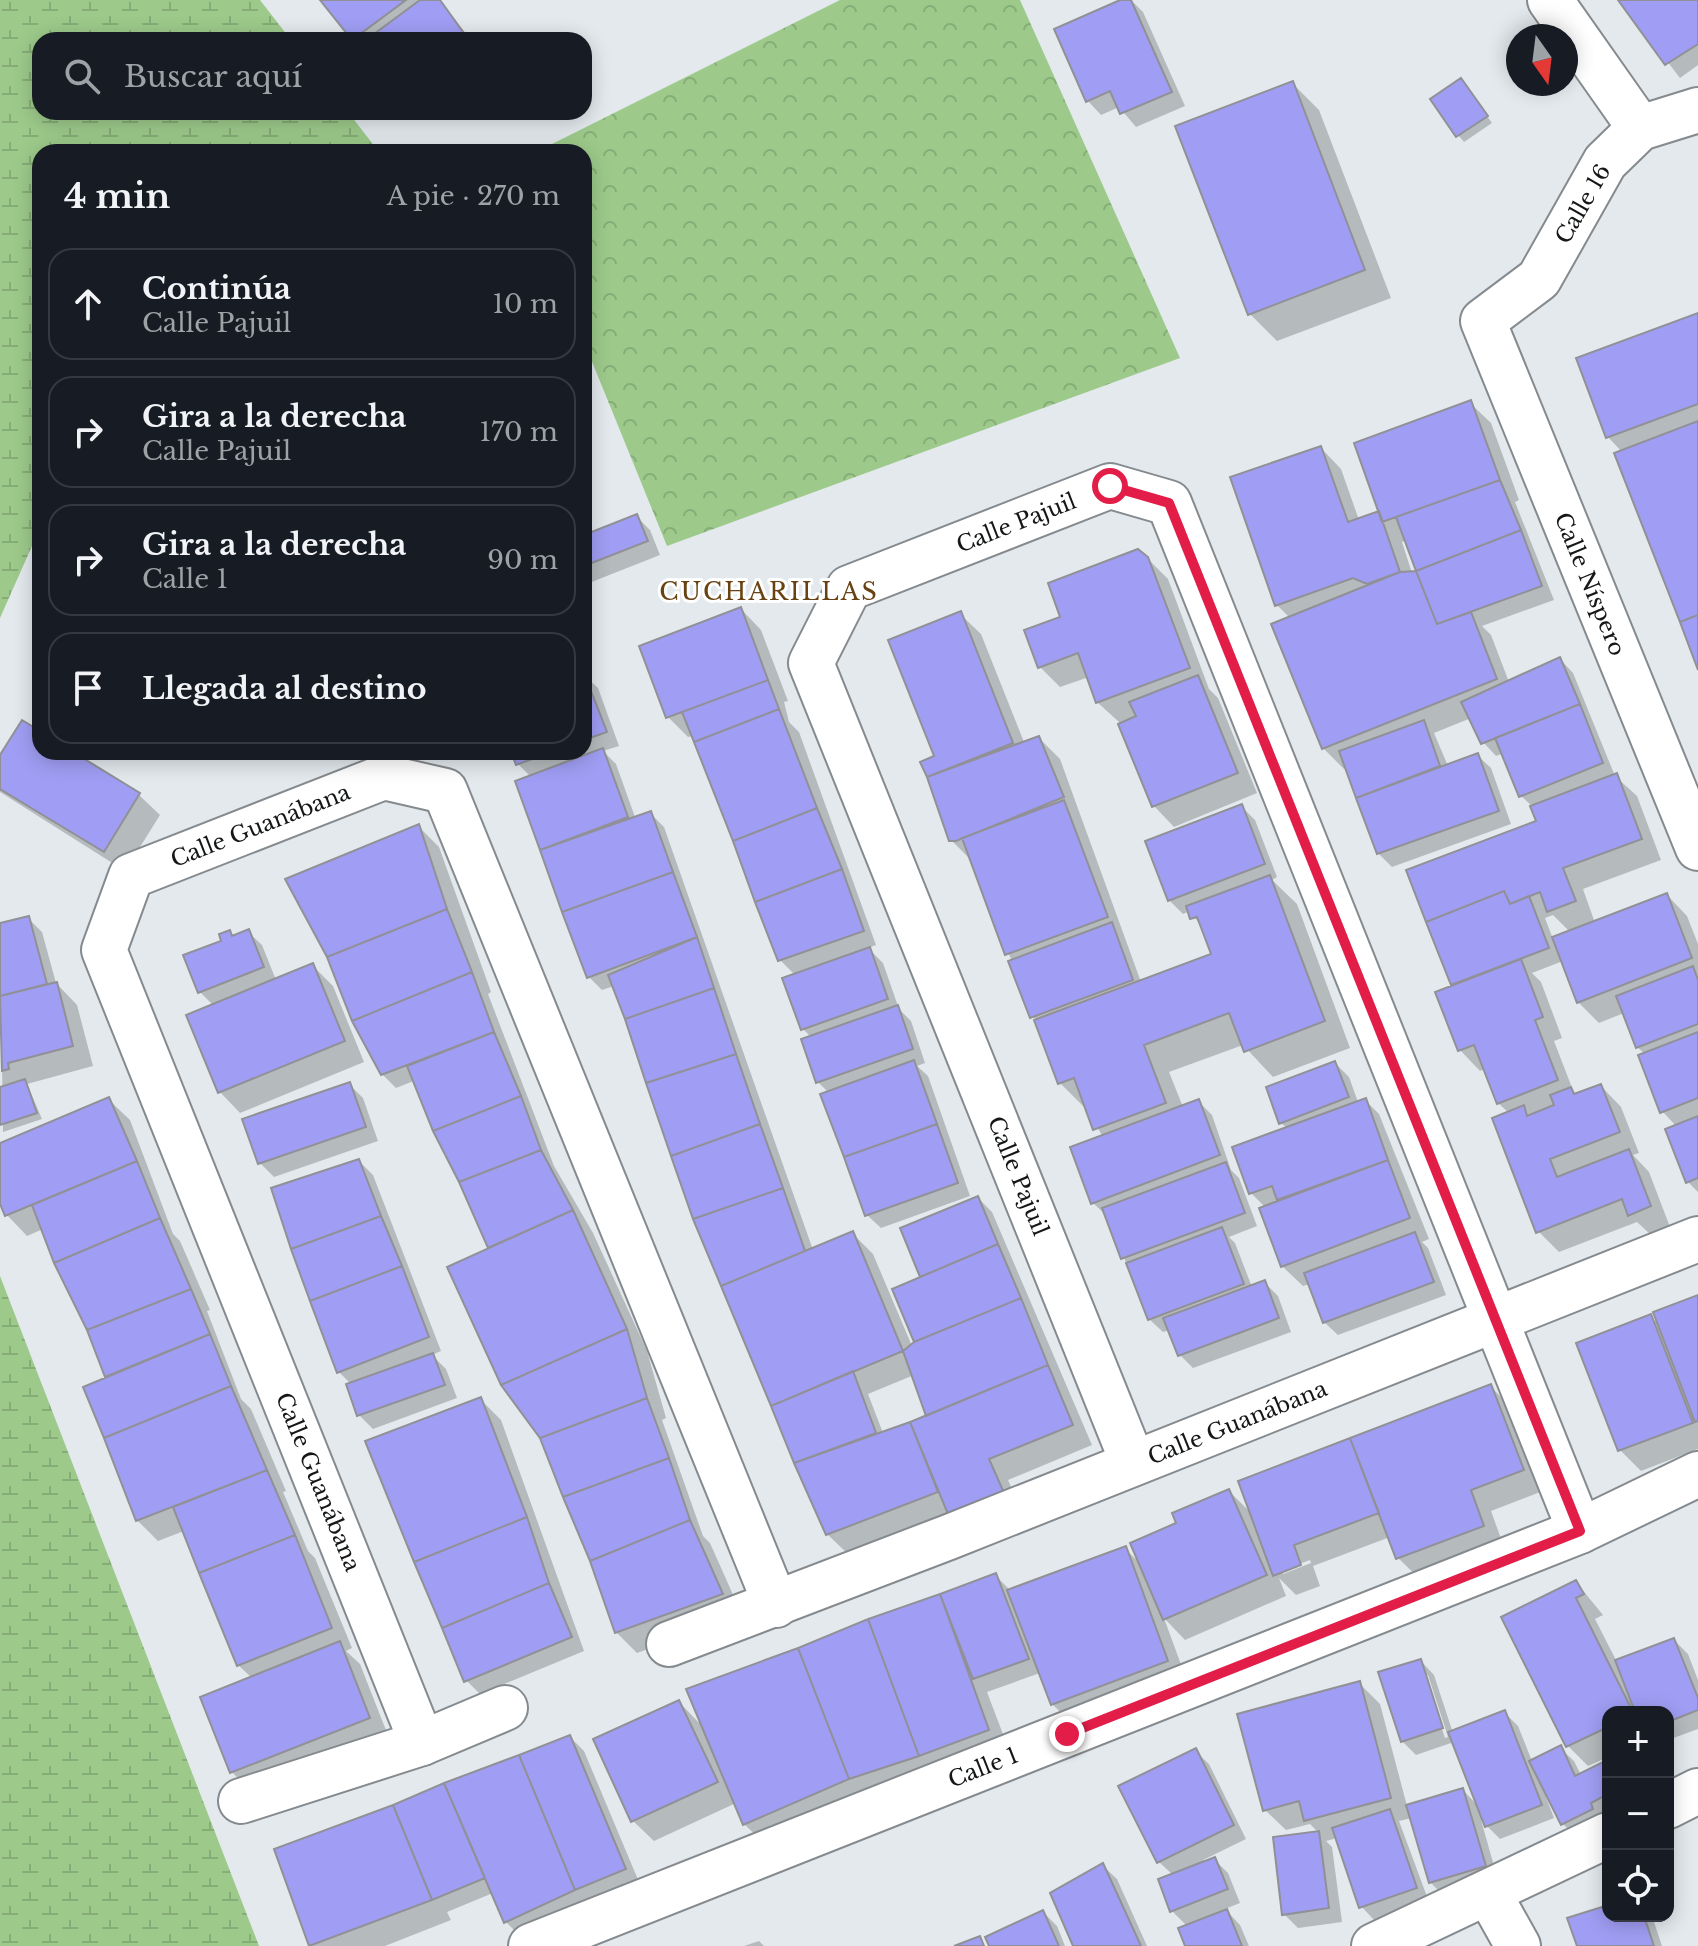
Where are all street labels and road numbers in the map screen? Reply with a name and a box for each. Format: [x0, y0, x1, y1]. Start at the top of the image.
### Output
street label: Calle 16 [1550, 160, 1616, 248]
street label: Calle Pajuil [953, 487, 1080, 558]
street label: Calle Níspero [1549, 509, 1632, 660]
street label: Calle Guanábana [167, 778, 355, 873]
street label: Calle Pajuil [982, 1112, 1054, 1240]
street label: Calle Guanábana [1144, 1374, 1332, 1470]
street label: Calle Guanábana [270, 1389, 366, 1576]
street label: Calle 1 [944, 1741, 1022, 1793]

